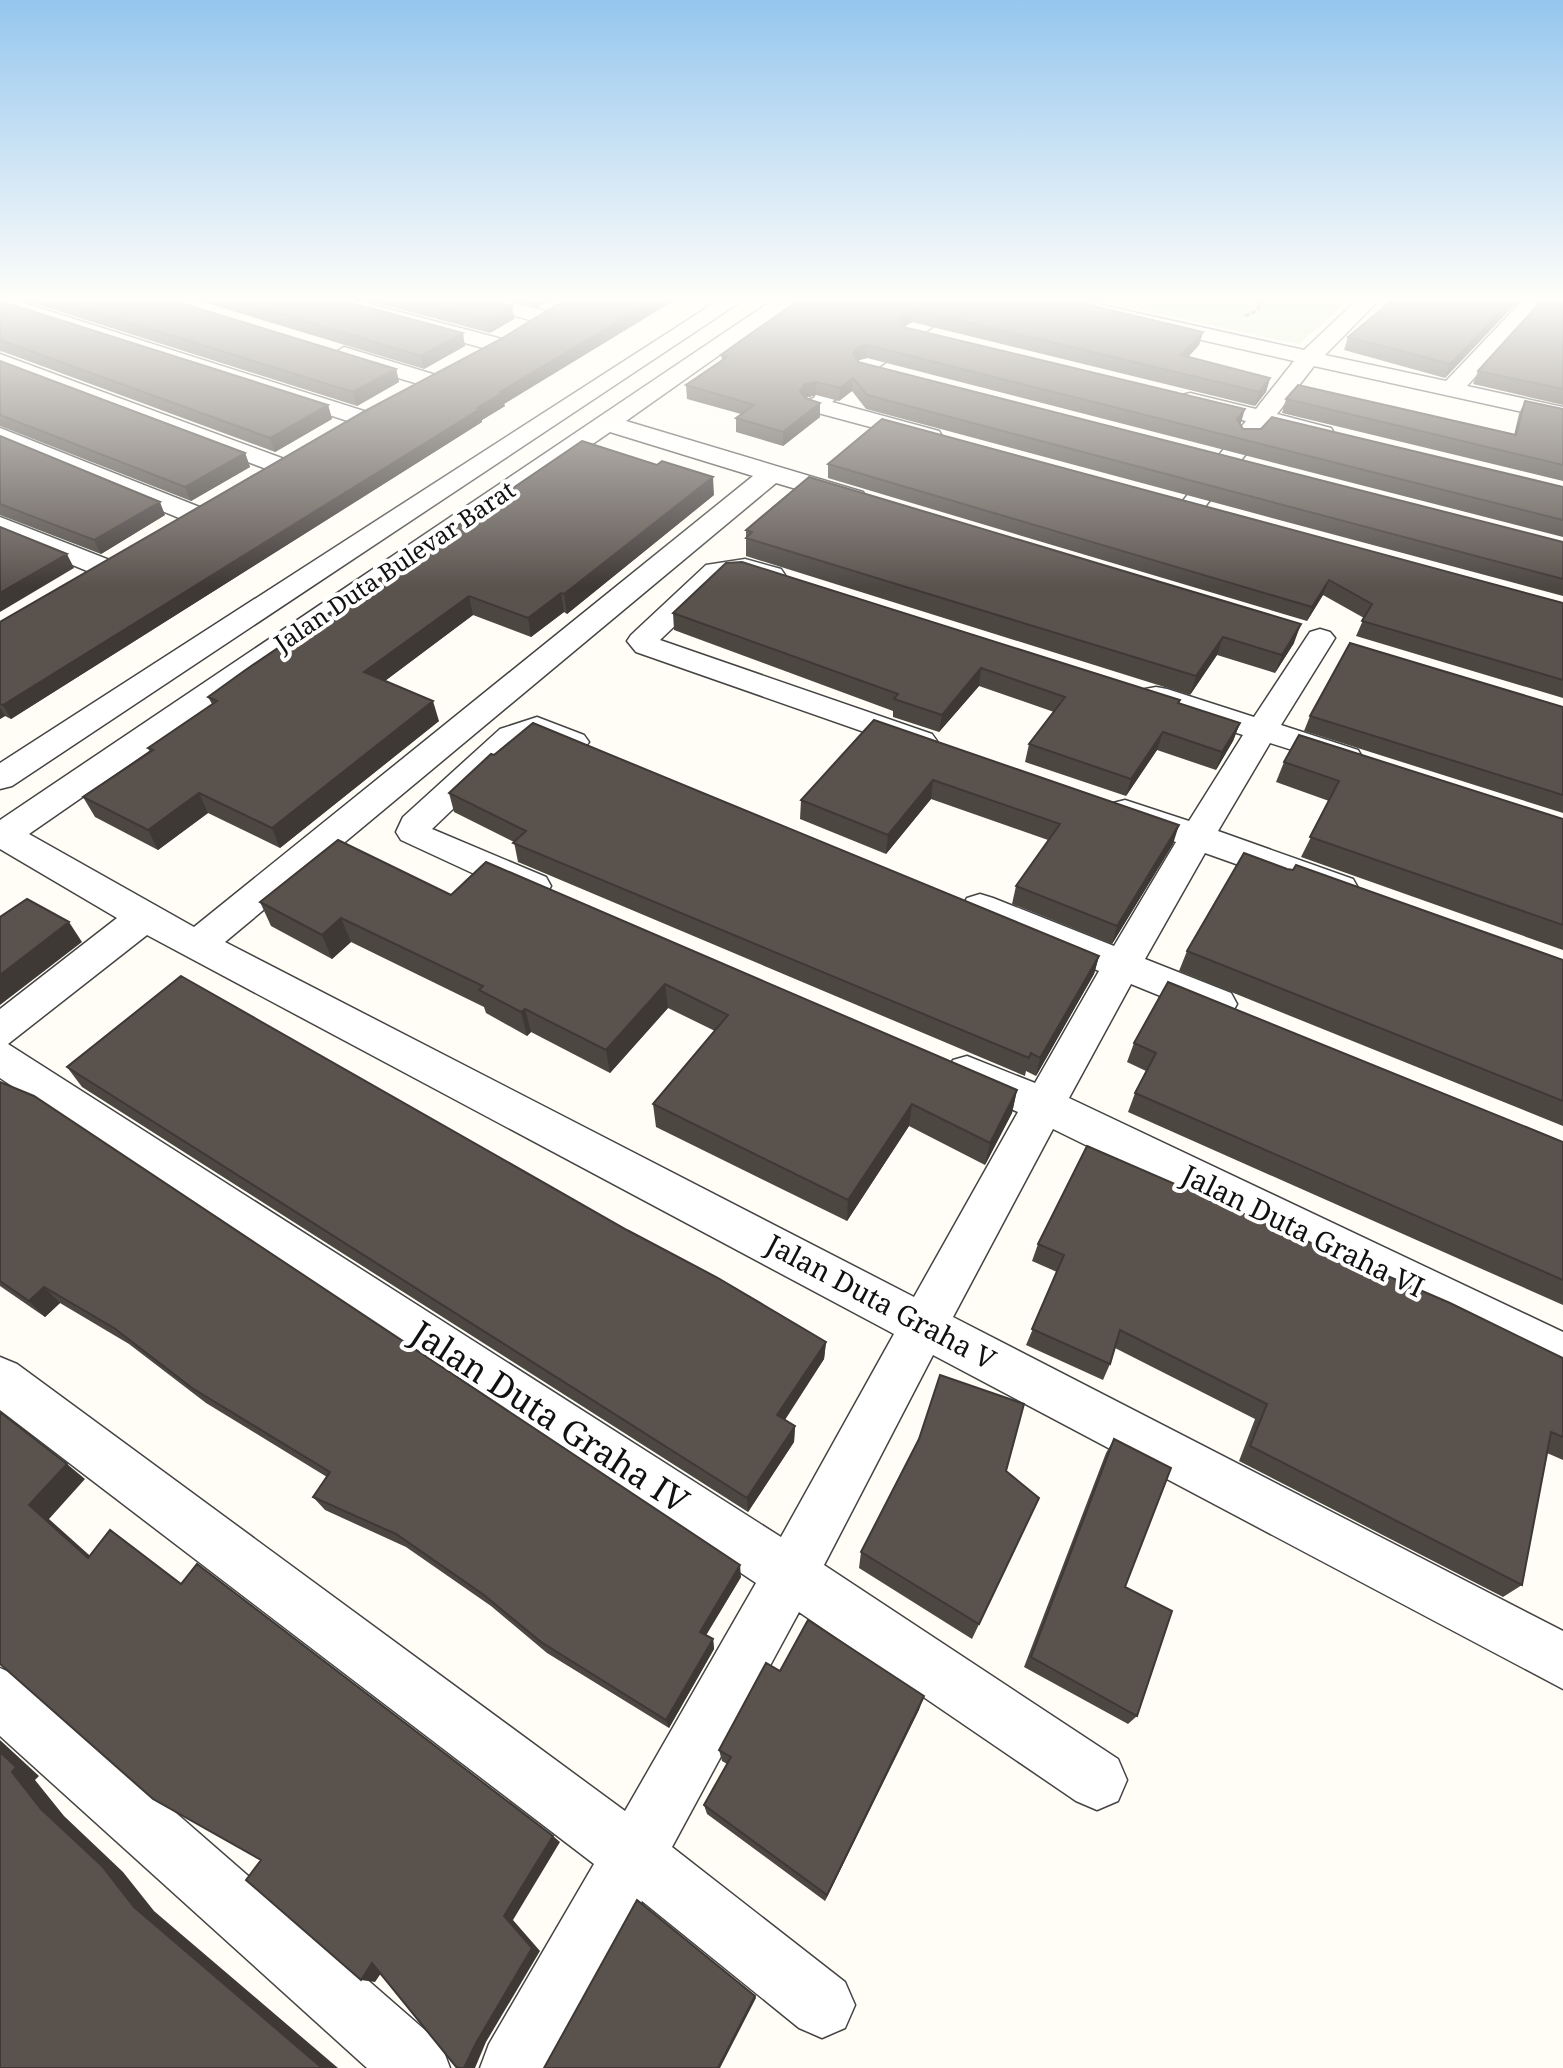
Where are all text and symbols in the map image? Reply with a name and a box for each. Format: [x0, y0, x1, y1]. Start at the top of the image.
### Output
street label: Jalan Duta Bulevar Barat [266, 473, 521, 659]
street label: Jalan Duta Graha VI [1175, 1155, 1431, 1305]
street label: Jalan Duta Graha V [759, 1224, 1003, 1378]
street label: Jalan Duta Graha IV [402, 1309, 698, 1523]

